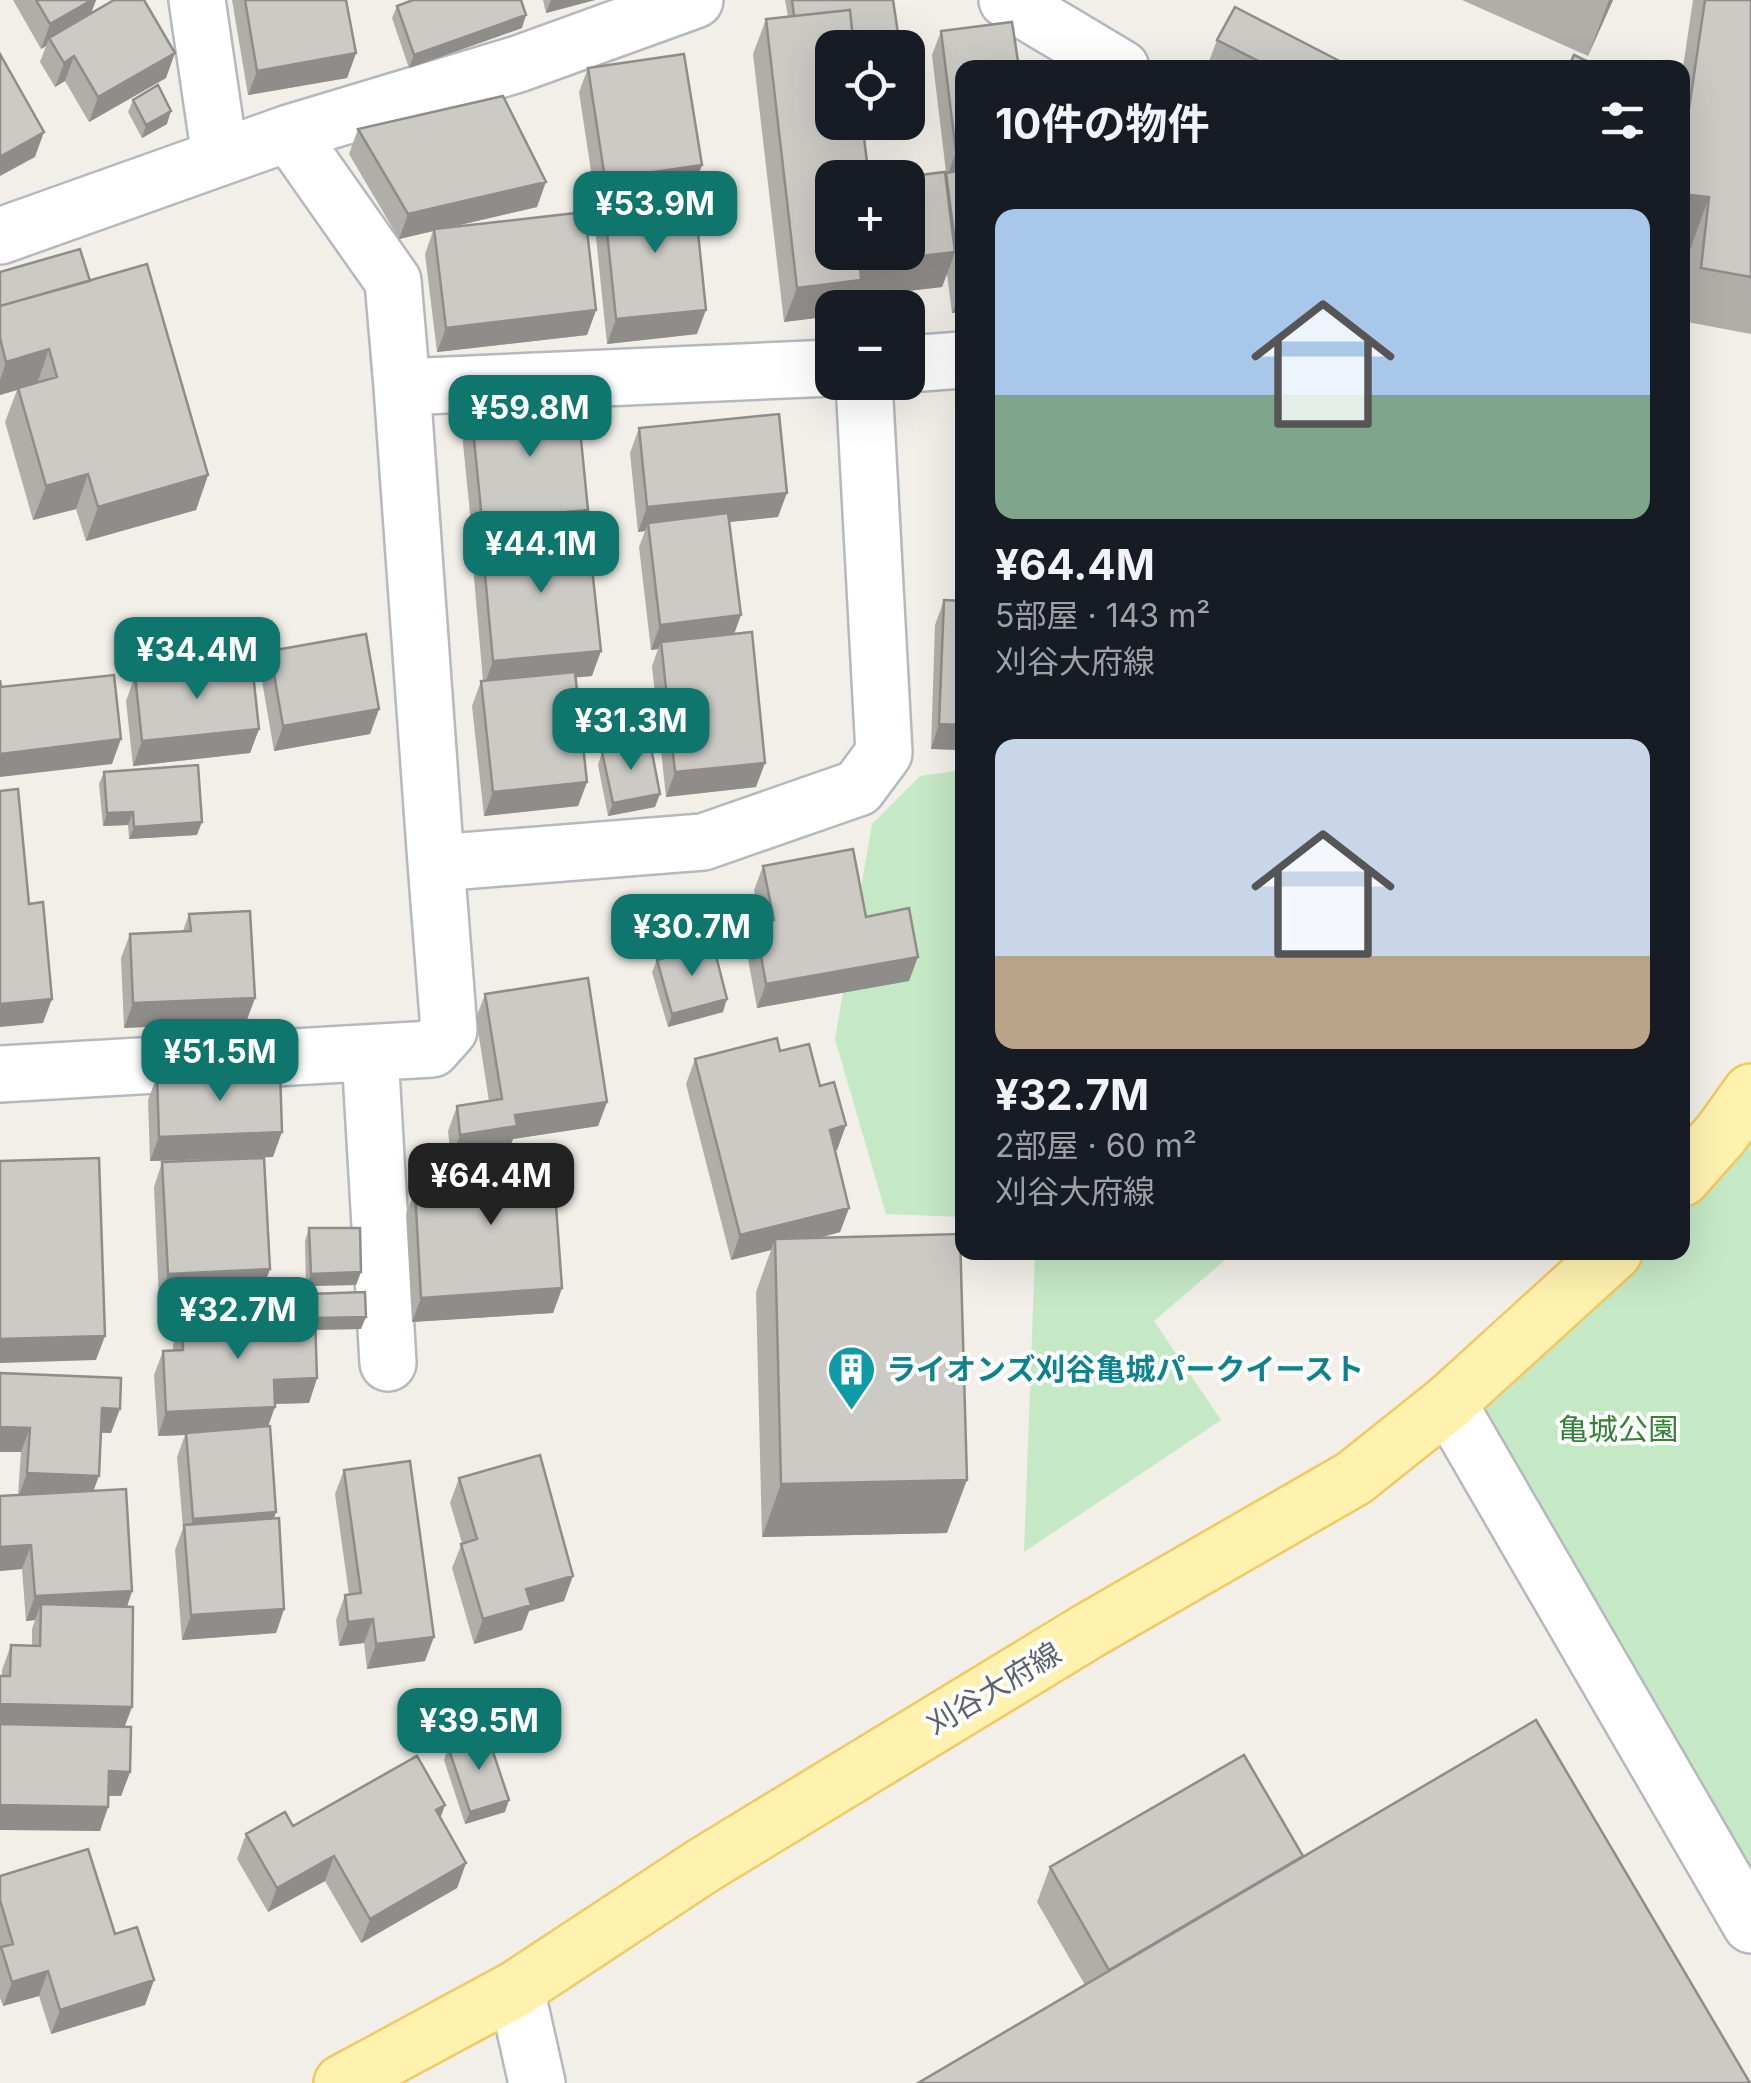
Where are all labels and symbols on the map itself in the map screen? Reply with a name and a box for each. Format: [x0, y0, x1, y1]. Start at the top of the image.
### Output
pin: ¥53.9M [574, 171, 736, 256]
pin: ¥59.8M [449, 375, 611, 460]
pin: ¥44.1M [460, 511, 622, 596]
pin: ¥34.4M [116, 617, 278, 702]
pin: ¥31.3M [550, 688, 712, 773]
pin: ¥30.7M [611, 894, 773, 979]
pin: ¥51.5M [139, 1019, 301, 1104]
pin: ¥64.4M [410, 1143, 572, 1228]
pin: ¥32.7M [157, 1277, 319, 1362]
building icon: ライオンズ刈谷亀城パークイースト [825, 1344, 877, 1412]
place label: ライオンズ刈谷亀城パークイースト [886, 1351, 1364, 1387]
park label: 亀城公園 [1558, 1411, 1678, 1447]
street label: 刈谷大府線 [920, 1634, 1067, 1742]
pin: ¥39.5M [398, 1688, 560, 1773]

